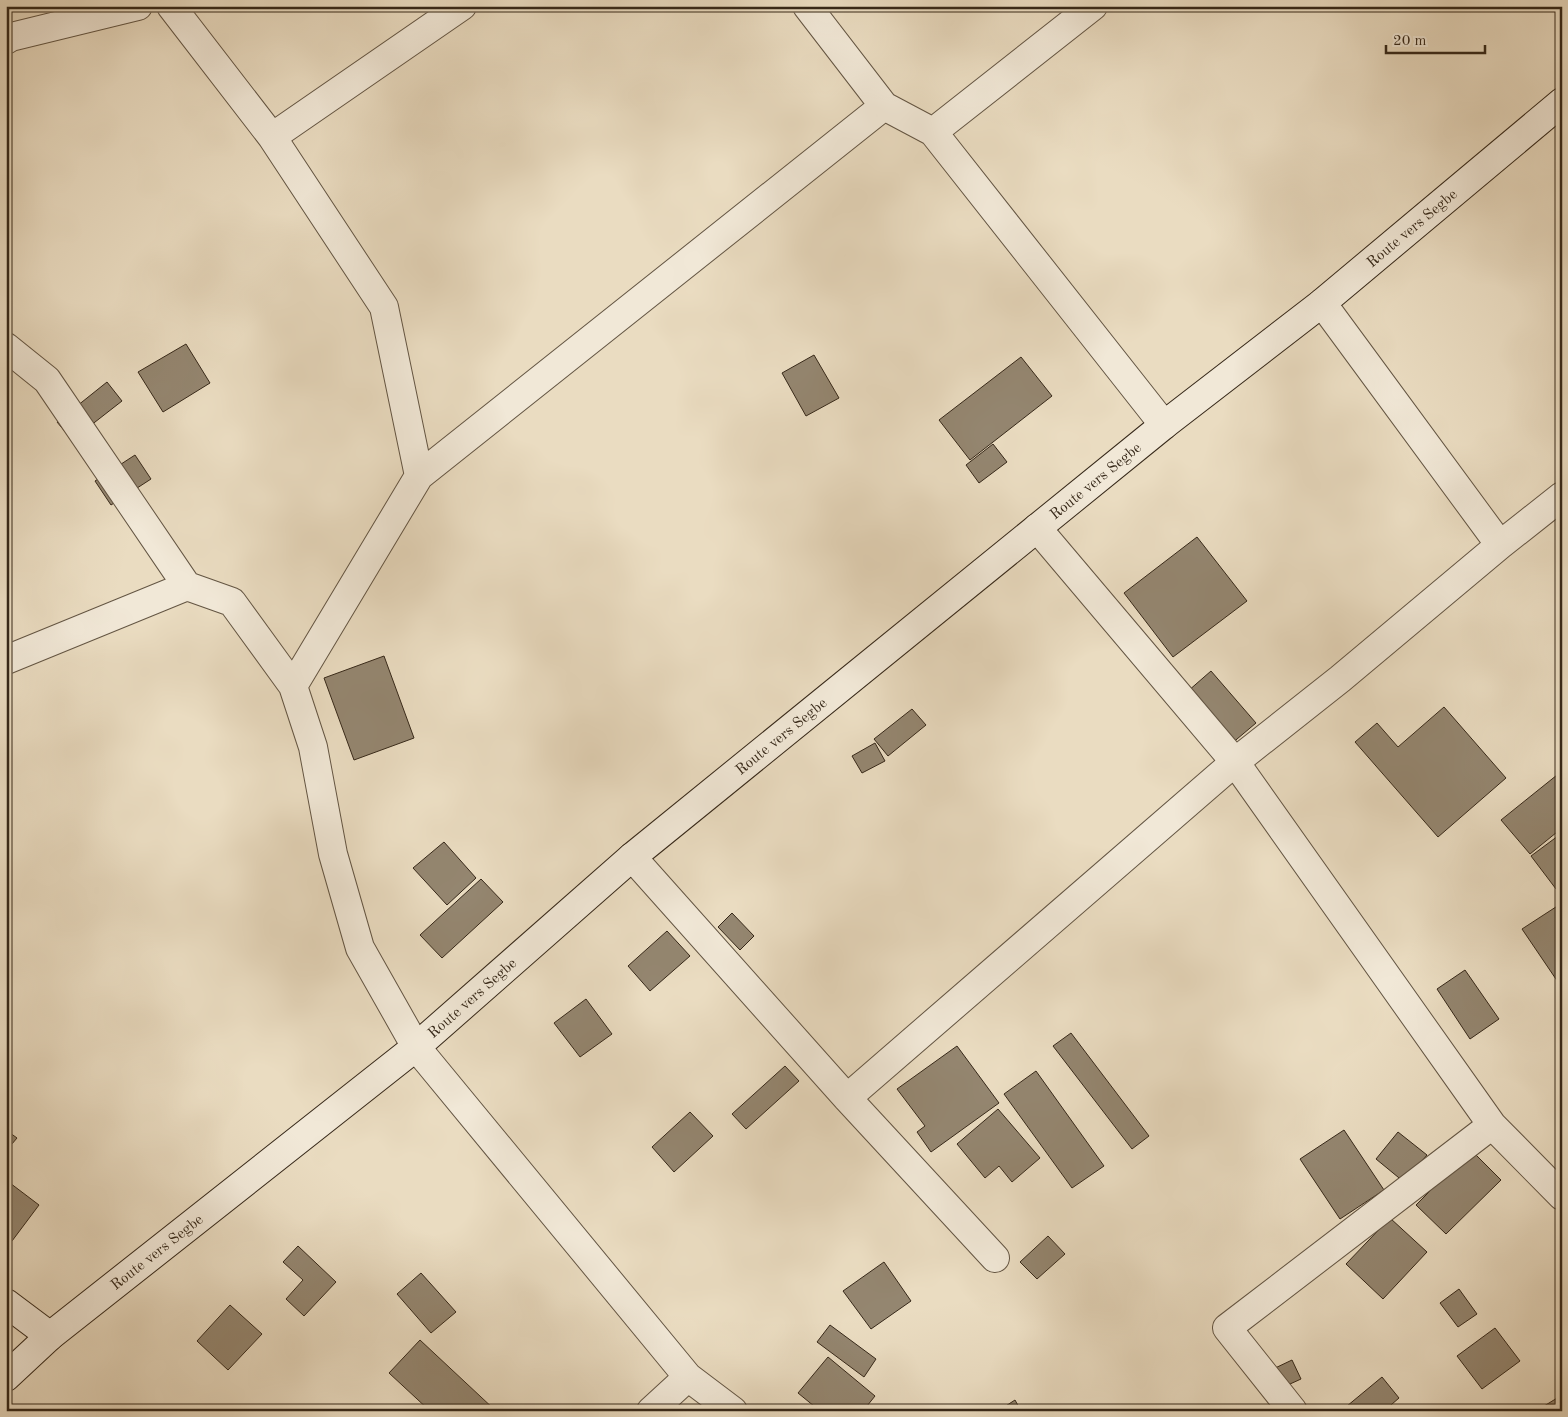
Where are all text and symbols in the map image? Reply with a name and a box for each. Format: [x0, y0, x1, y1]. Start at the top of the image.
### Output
scale bar [1386, 22, 1484, 54]
text: 20 m [1393, 34, 1427, 49]
street label: Route vers Segbe [1365, 187, 1461, 271]
street label: Route vers Segbe [1048, 441, 1145, 523]
street label: Route vers Segbe [733, 696, 830, 779]
street label: Route vers Segbe [426, 956, 520, 1042]
street label: Route vers Segbe [109, 1212, 206, 1294]

